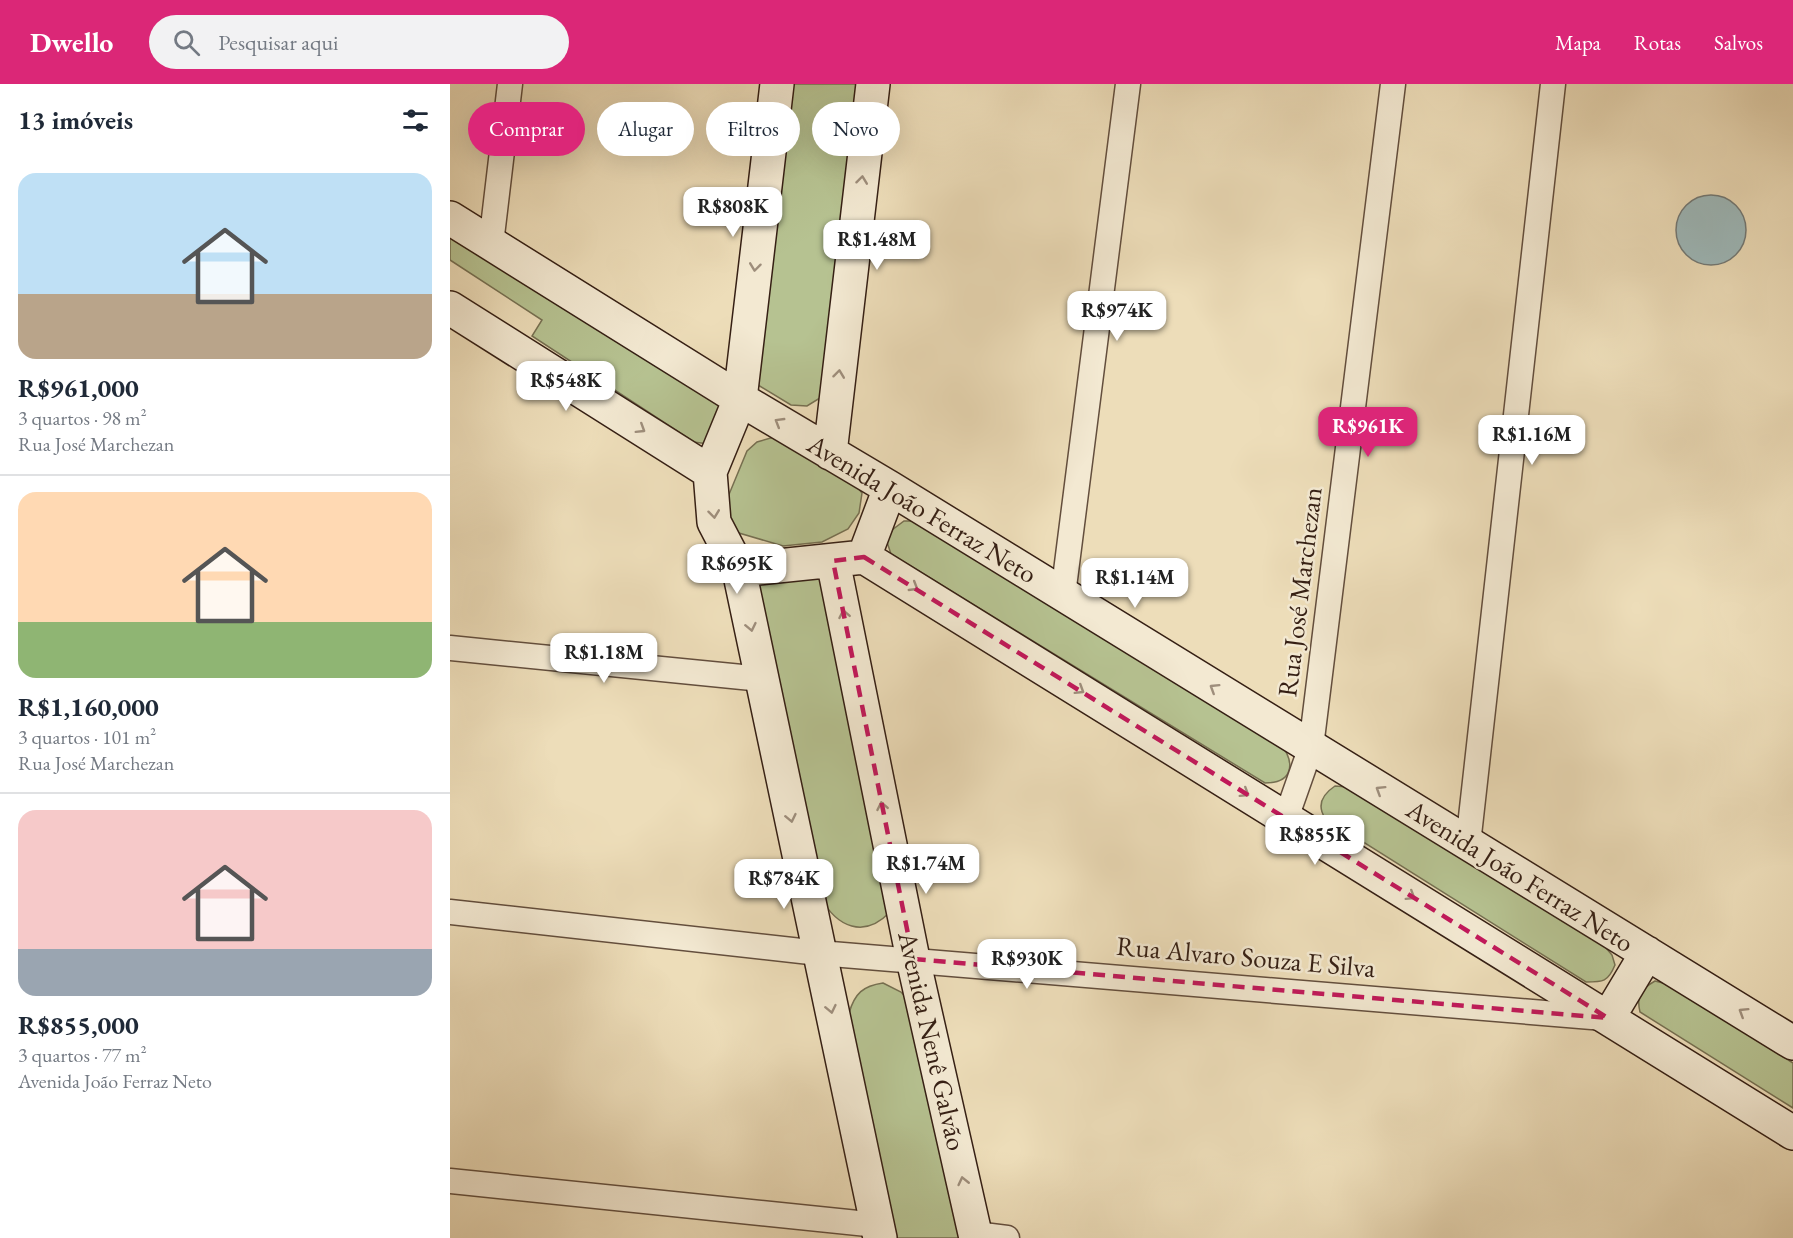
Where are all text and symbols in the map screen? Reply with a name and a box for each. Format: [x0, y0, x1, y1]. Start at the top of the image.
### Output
search box [149, 15, 569, 69]
text: Dwello [30, 24, 113, 60]
icon: search [170, 26, 203, 59]
text: Pesquisar aqui [218, 28, 338, 57]
text: Mapa [1555, 29, 1601, 56]
text: Rotas [1634, 29, 1681, 56]
text: Salvos [1714, 29, 1763, 56]
chip: Comprar [468, 102, 585, 156]
chip: Alugar [597, 102, 694, 156]
chip: Filtros [706, 102, 800, 156]
chip: Novo [812, 102, 900, 156]
text: 13 imóveis [18, 103, 133, 137]
icon: filters [399, 104, 432, 137]
one-way arrow [855, 176, 868, 185]
pin: R$808K [684, 187, 782, 238]
text: R$808K [697, 193, 769, 219]
icon: home [171, 212, 279, 320]
pin: R$1.48M [822, 220, 932, 271]
text: R$1.48M [837, 226, 917, 252]
one-way arrow [750, 263, 762, 272]
pin: R$974K [1068, 291, 1166, 342]
text: R$974K [1081, 297, 1153, 323]
pin: R$548K [517, 361, 615, 412]
text: R$548K [530, 367, 602, 393]
one-way arrow [832, 369, 845, 378]
text: R$961,000 [18, 371, 139, 405]
text: 3 quartos · 98 m² [18, 405, 147, 431]
pin: R$961K [1319, 407, 1417, 458]
text: R$961K [1332, 413, 1404, 439]
pin: R$1.16M [1477, 415, 1587, 466]
one-way arrow [775, 417, 785, 429]
text: R$1.16M [1492, 421, 1572, 447]
one-way arrow [634, 422, 645, 433]
street label: Avenida João Ferraz Neto [800, 426, 1044, 591]
text: Rua José Marchezan [18, 431, 174, 457]
street label: Rua José Marchezan [1269, 485, 1330, 699]
one-way arrow [707, 509, 719, 519]
icon: home [171, 531, 279, 639]
pin: R$695K [688, 544, 786, 595]
text: R$695K [701, 550, 773, 576]
pin: R$1.14M [1080, 558, 1190, 609]
text: R$1.14M [1095, 564, 1175, 590]
one-way arrow [908, 580, 918, 592]
one-way arrow [838, 610, 851, 620]
one-way arrow [744, 622, 757, 632]
pin: R$1.18M [549, 633, 659, 684]
text: R$1.18M [564, 639, 644, 665]
one-way arrow [1074, 682, 1084, 694]
one-way arrow [1210, 683, 1220, 695]
text: R$1,160,000 [18, 690, 159, 724]
text: 3 quartos · 101 m² [18, 724, 156, 750]
text: Rua José Marchezan [18, 750, 174, 776]
one-way arrow [1239, 785, 1249, 797]
one-way arrow [1376, 785, 1386, 797]
street label: Avenida João Ferraz Neto [1399, 791, 1641, 960]
one-way arrow [876, 801, 889, 811]
one-way arrow [784, 813, 797, 823]
pin: R$855K [1266, 815, 1364, 866]
text: R$855K [1279, 821, 1351, 847]
pin: R$1.74M [871, 844, 981, 895]
icon: home [171, 849, 279, 957]
text: R$1.74M [886, 850, 966, 876]
pin: R$784K [735, 859, 833, 910]
text: R$784K [748, 865, 820, 891]
one-way arrow [1405, 888, 1415, 900]
street label: Avenida Nenê Galvão [890, 927, 975, 1154]
street label: Rua Alvaro Souza E Silva [1115, 928, 1377, 985]
pin: R$930K [978, 939, 1076, 990]
text: R$930K [991, 945, 1063, 971]
one-way arrow [824, 1004, 837, 1014]
text: R$855,000 [18, 1008, 139, 1042]
one-way arrow [1739, 1008, 1749, 1020]
text: 3 quartos · 77 m² [18, 1042, 147, 1068]
text: Avenida João Ferraz Neto [18, 1068, 212, 1094]
one-way arrow [957, 1176, 970, 1186]

